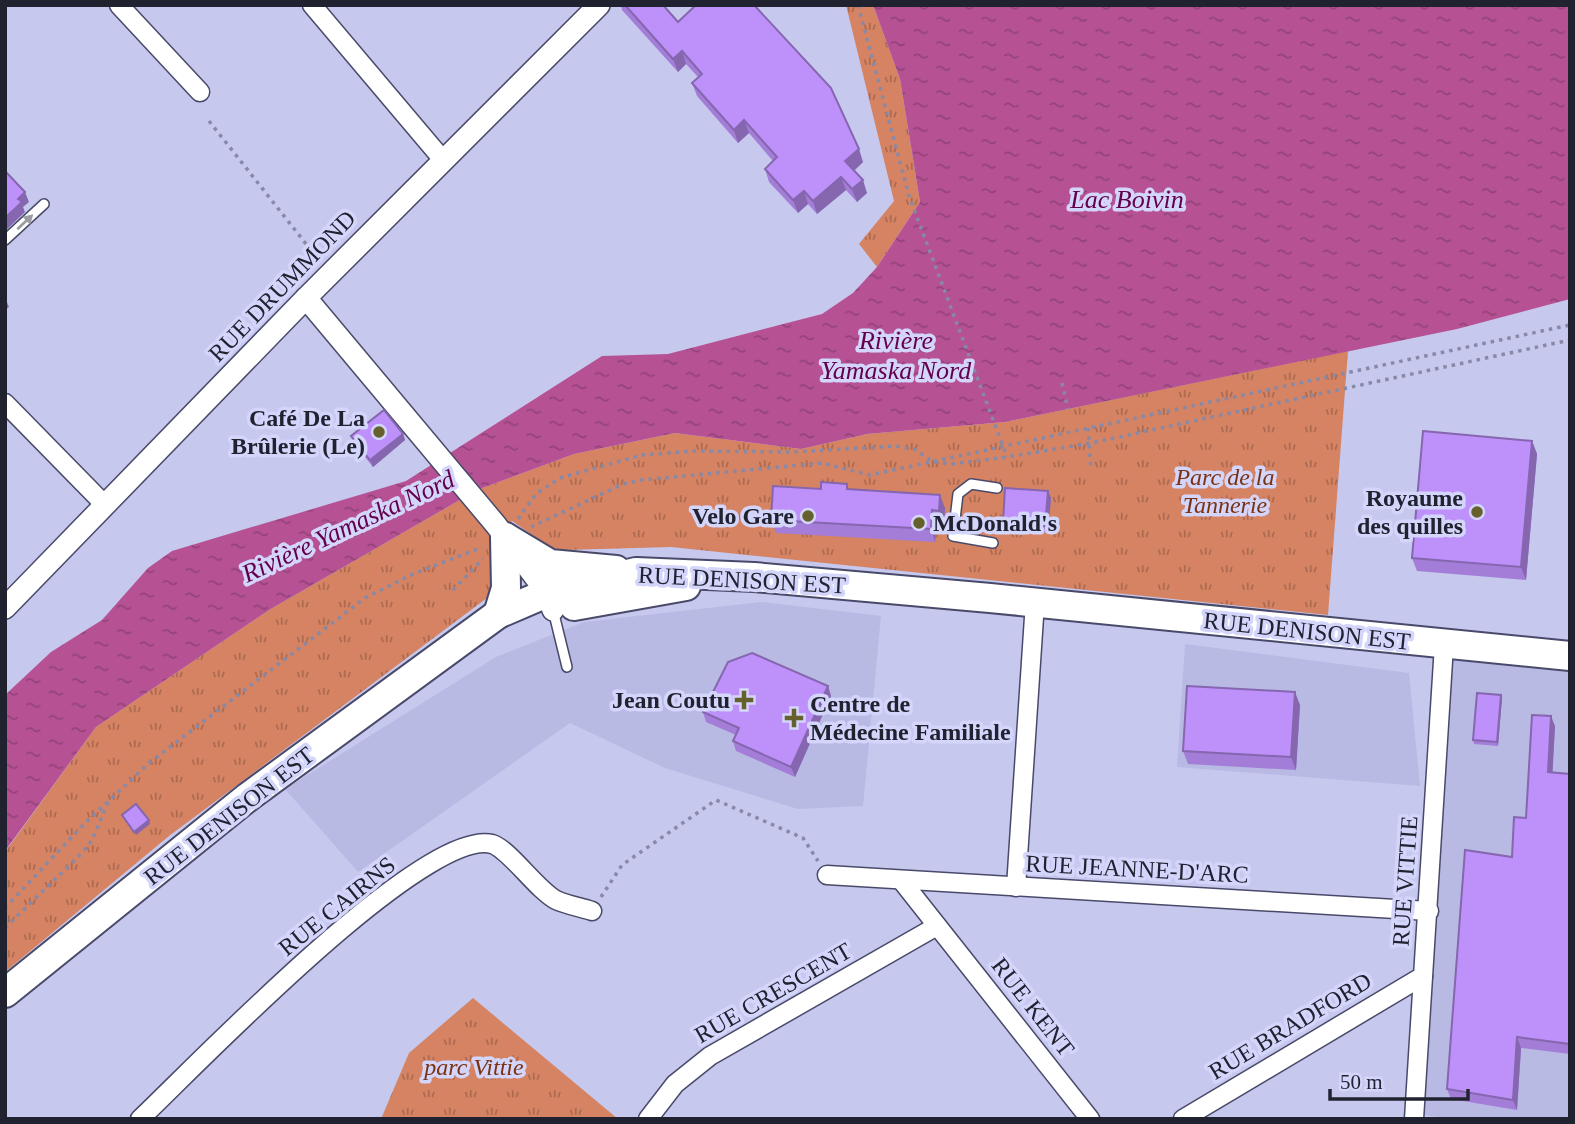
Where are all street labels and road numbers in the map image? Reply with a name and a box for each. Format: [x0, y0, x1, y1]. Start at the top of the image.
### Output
street label: RUE DRUMMOND [203, 205, 361, 367]
street label: RUE DENISON EST [637, 562, 847, 598]
street label: RUE DENISON EST [1202, 607, 1412, 655]
street label: RUE DENISON EST [139, 742, 319, 890]
street label: RUE VITTIE [1387, 815, 1423, 947]
street label: RUE JEANNE-D'ARC [1025, 850, 1249, 888]
street label: RUE CAIRNS [274, 851, 400, 961]
street label: RUE CRESCENT [690, 937, 856, 1048]
street label: RUE KENT [986, 953, 1080, 1062]
street label: RUE BRADFORD [1204, 967, 1376, 1085]

